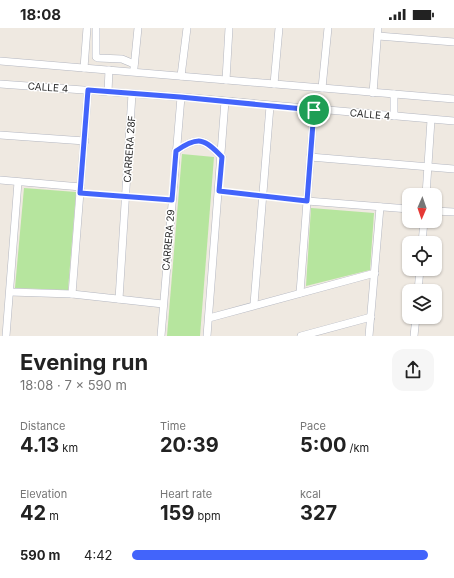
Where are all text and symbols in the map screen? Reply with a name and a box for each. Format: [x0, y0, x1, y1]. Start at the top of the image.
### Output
text: 18:08 [20, 5, 61, 24]
street label: CALLE 4 [27, 80, 69, 94]
pin [297, 93, 331, 127]
icon: arrive [303, 99, 325, 121]
street label: CALLE 4 [349, 106, 391, 122]
street label: CARRERA 28F [121, 115, 137, 183]
north arrow [402, 188, 442, 228]
map controls [402, 188, 442, 324]
street label: CARRERA 29 [159, 209, 177, 271]
button: locate [402, 236, 442, 276]
button: layers [402, 284, 442, 324]
text: Evening run [20, 349, 148, 375]
button: share [392, 349, 434, 391]
text: 18:08 · 7 × 590 m [20, 377, 127, 393]
text: Distance [20, 419, 65, 433]
text: Time [160, 419, 186, 433]
text: Pace [300, 419, 326, 433]
text: 4.13 [20, 433, 59, 457]
text: 20:39 [160, 433, 219, 457]
text: 5:00 [300, 433, 346, 457]
text: km [59, 441, 78, 455]
text: /km [346, 441, 369, 455]
text: Elevation [20, 487, 67, 501]
text: Heart rate [160, 487, 212, 501]
text: kcal [300, 487, 321, 501]
text: 42 [20, 501, 46, 525]
text: 159 [160, 501, 194, 525]
text: 327 [300, 501, 337, 525]
text: m [46, 509, 59, 523]
text: bpm [194, 509, 221, 523]
text: 590 m [20, 547, 60, 563]
text: 4:42 [84, 547, 112, 563]

